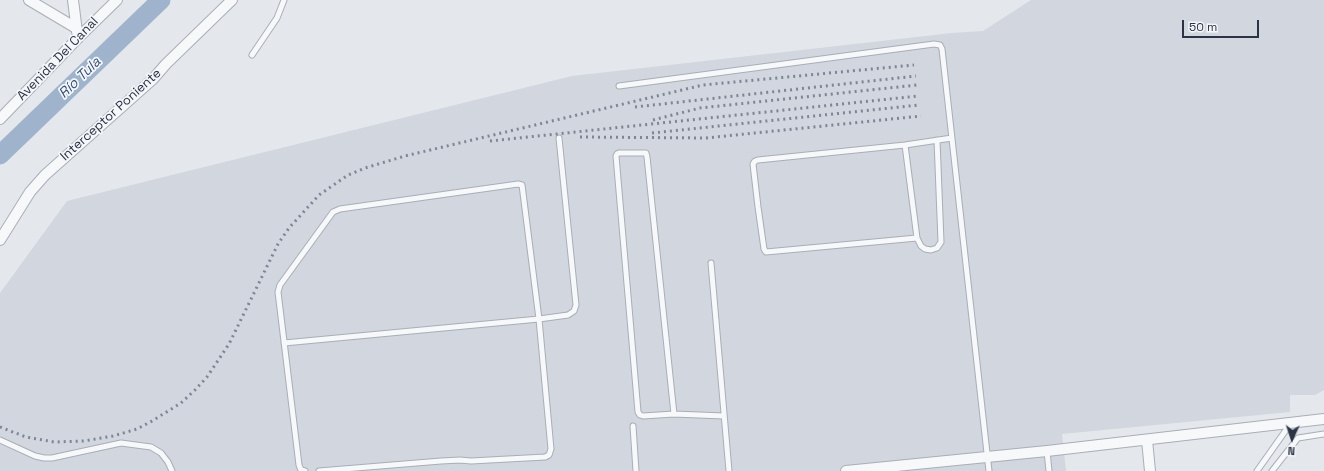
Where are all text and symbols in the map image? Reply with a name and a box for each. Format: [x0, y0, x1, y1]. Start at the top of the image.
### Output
scale bar [1184, 12, 1261, 38]
street label: Avenida Del Canal [14, 14, 102, 104]
text: 50 m [1189, 19, 1217, 35]
water label: Río Tula [56, 54, 104, 102]
street label: Interceptor Poniente [57, 66, 165, 164]
north arrow [1272, 419, 1312, 459]
text: N [1287, 444, 1295, 458]

